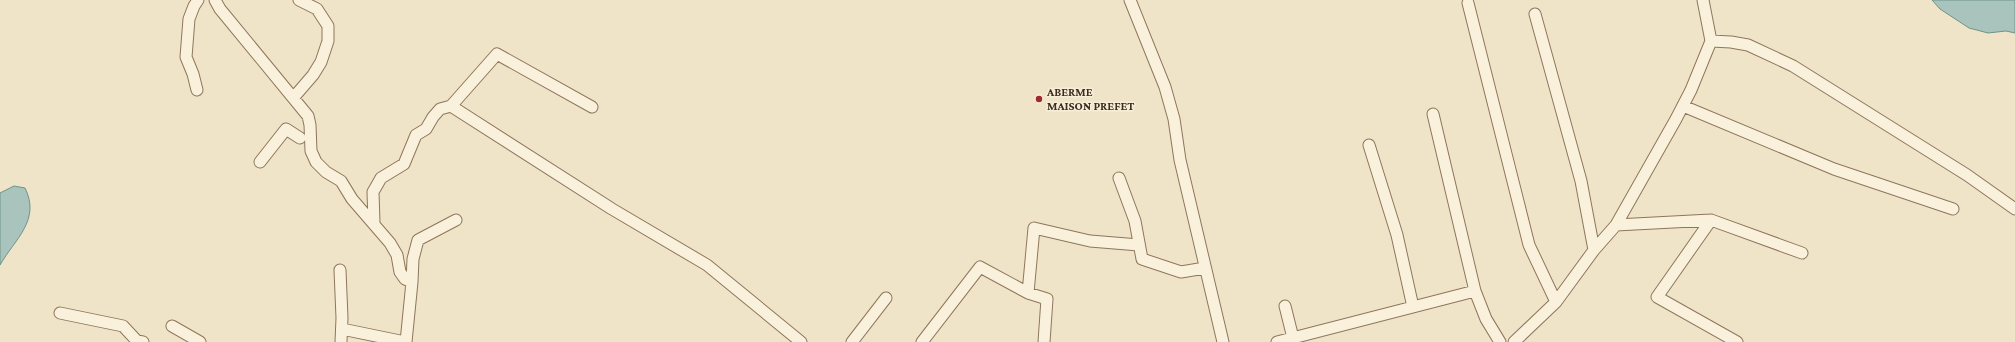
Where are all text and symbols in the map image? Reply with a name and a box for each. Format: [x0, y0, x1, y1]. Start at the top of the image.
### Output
place label: ABERME MAISON PREFET [1046, 85, 1134, 113]
marker: ABERME MAISON PREFET [1034, 94, 1044, 104]

